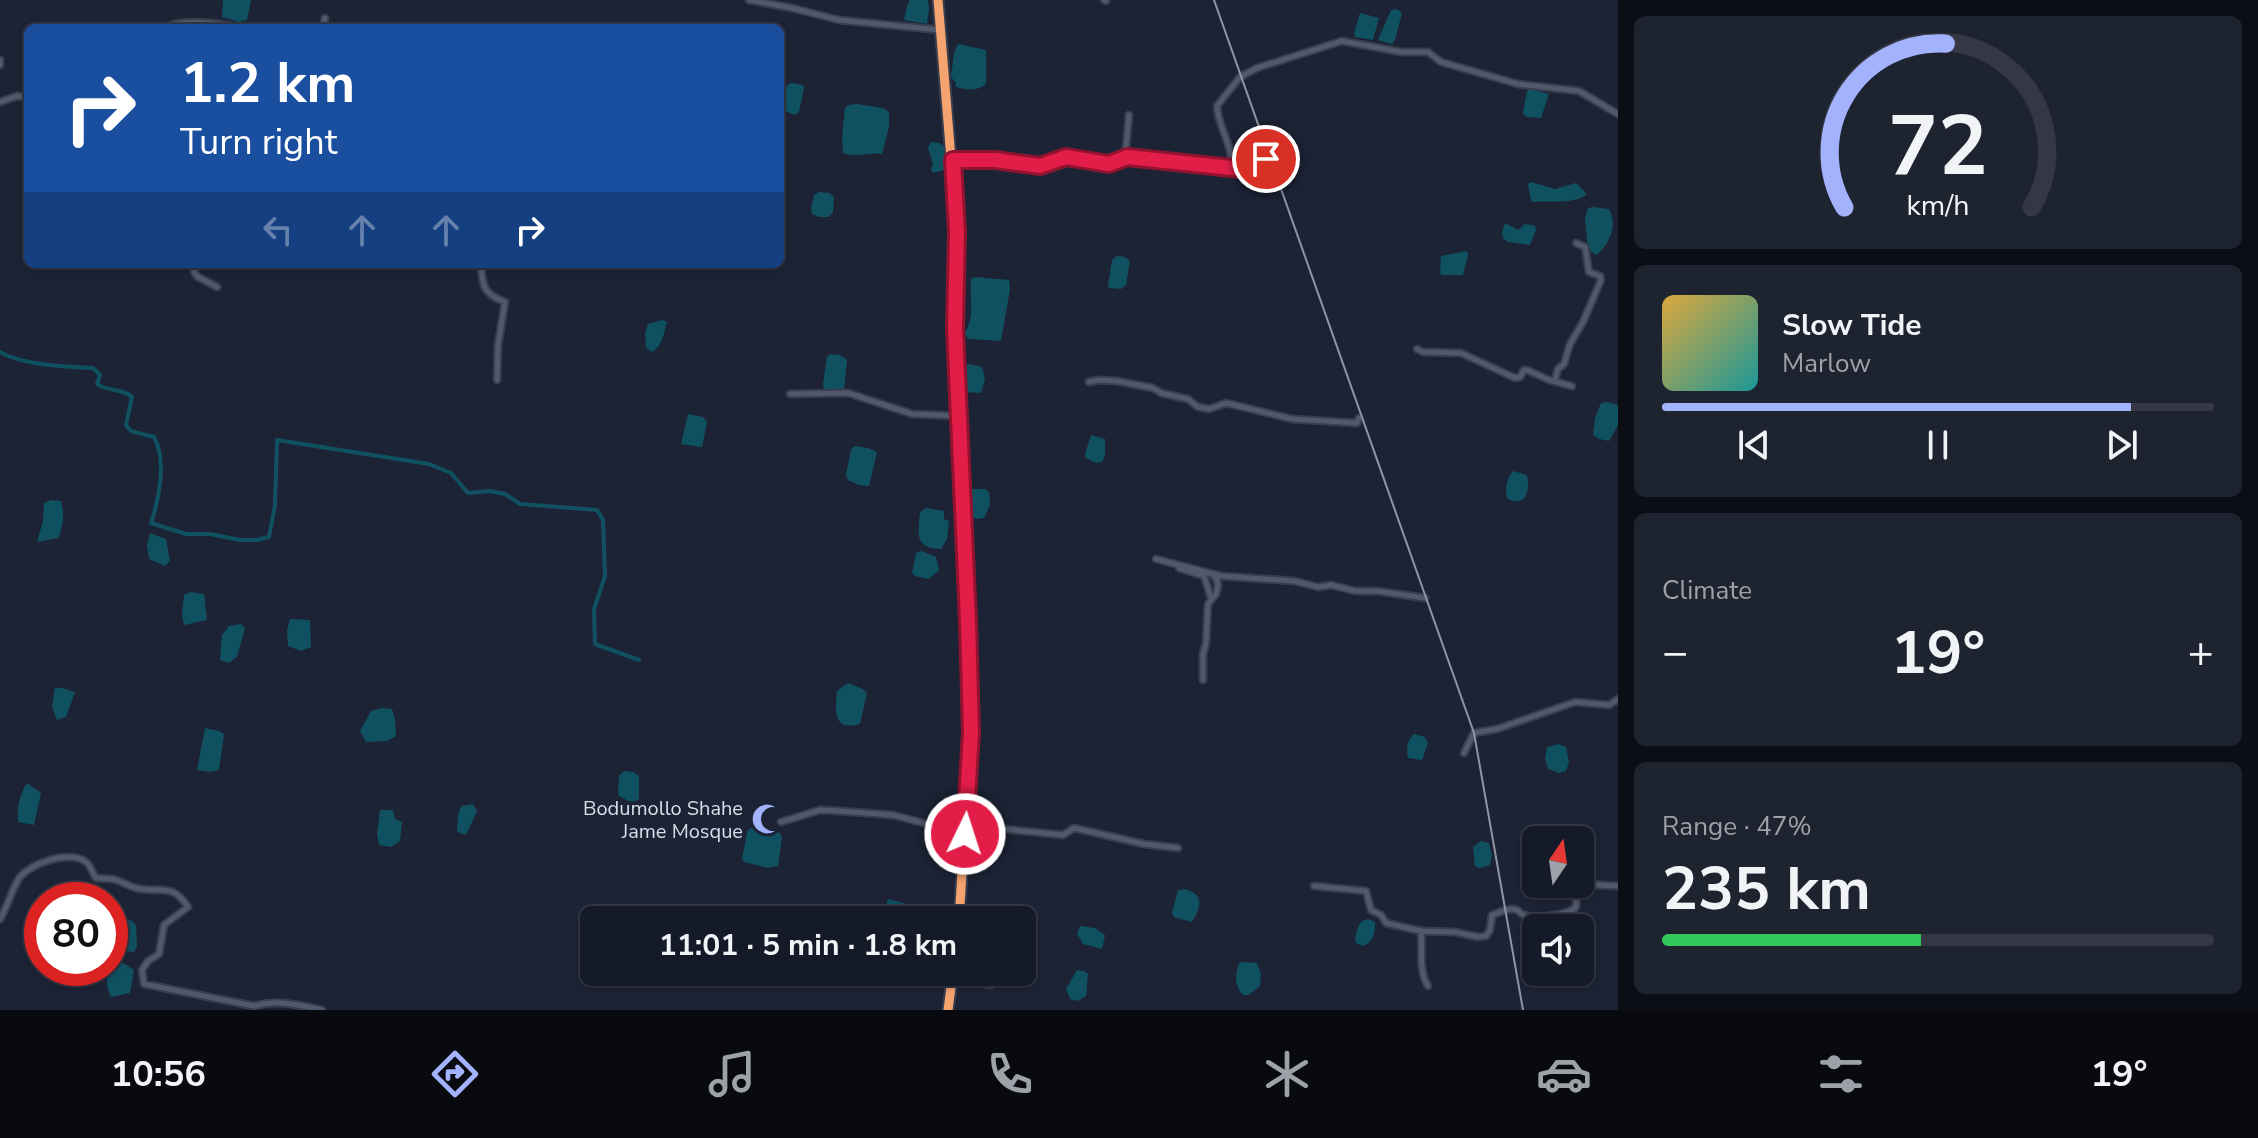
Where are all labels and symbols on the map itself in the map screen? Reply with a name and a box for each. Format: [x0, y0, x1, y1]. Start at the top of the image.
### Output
pin [1232, 125, 1300, 193]
position arrow [923, 792, 1007, 876]
place label: Bodumollo Shahe Jame Mosque [583, 795, 743, 845]
mosque icon: Bodumollo Shahe Jame Mosque [750, 802, 784, 836]
north arrow [1522, 826, 1594, 898]
speed limit sign: 80 [24, 882, 128, 986]

